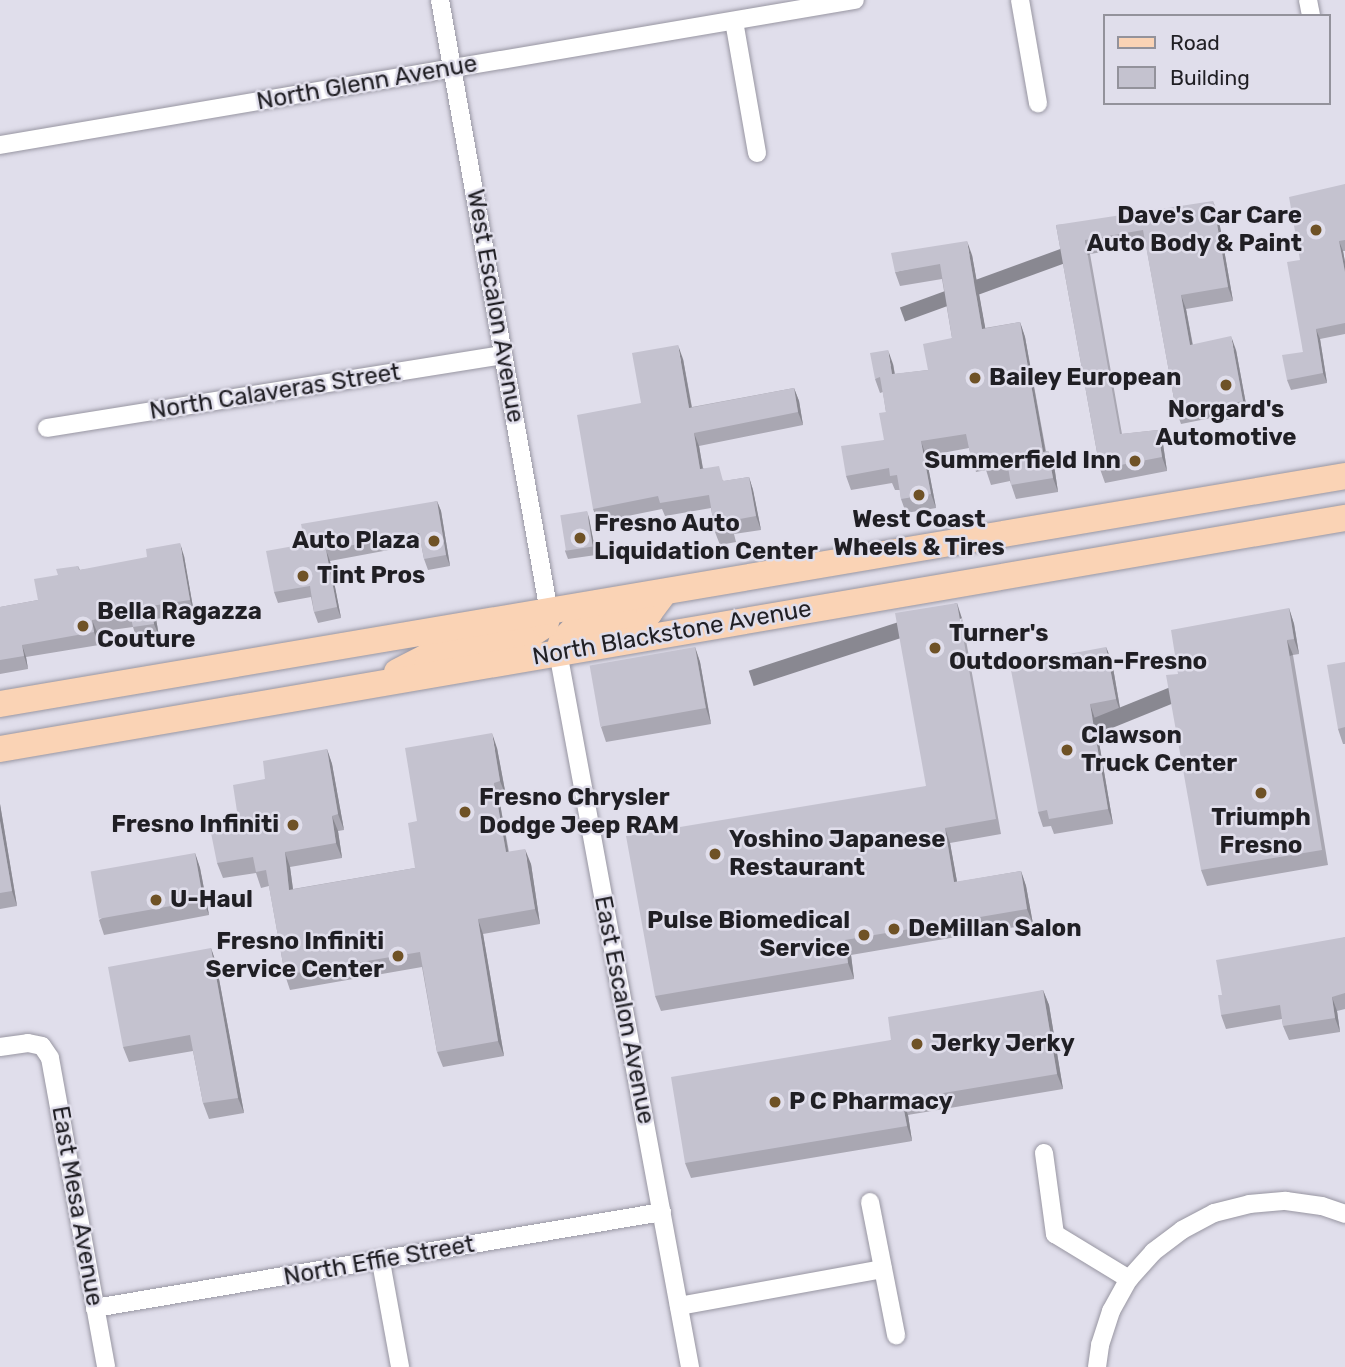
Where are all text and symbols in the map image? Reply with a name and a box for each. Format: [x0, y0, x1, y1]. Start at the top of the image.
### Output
legend [1104, 14, 1331, 105]
text: Road [1170, 30, 1220, 55]
street label: North Glenn Avenue [254, 49, 480, 117]
text: Building [1170, 65, 1250, 90]
street label: West Escalon Avenue [460, 187, 530, 425]
place label: Dave's Car Care Auto Body & Paint [1086, 202, 1302, 258]
marker: Dave's Car Care Auto Body & Paint [1308, 222, 1324, 238]
street label: North Calaveras Street [148, 358, 402, 426]
place label: Bailey European [989, 364, 1182, 392]
marker: Bailey European [967, 370, 983, 386]
marker: Norgard's Automotive [1218, 377, 1234, 393]
place label: Norgard's Automotive [1155, 396, 1297, 452]
place label: Summerfield Inn [924, 447, 1121, 475]
marker: Summerfield Inn [1127, 453, 1143, 469]
marker: West Coast Wheels & Tires [911, 487, 927, 503]
place label: West Coast Wheels & Tires [833, 506, 1005, 562]
place label: Fresno Auto Liquidation Center [594, 510, 818, 566]
place label: Auto Plaza [292, 527, 420, 555]
marker: Fresno Auto Liquidation Center [572, 530, 588, 546]
marker: Auto Plaza [426, 533, 442, 549]
place label: Tint Pros [317, 562, 425, 590]
marker: Tint Pros [295, 568, 311, 584]
street label: North Blackstone Avenue [530, 594, 814, 672]
place label: Bella Ragazza Couture [97, 598, 262, 654]
marker: Bella Ragazza Couture [75, 618, 91, 634]
place label: Turner's Outdoorsman-Fresno [949, 620, 1207, 676]
marker: Turner's Outdoorsman-Fresno [927, 640, 943, 656]
place label: Clawson Truck Center [1081, 722, 1237, 778]
marker: Clawson Truck Center [1059, 742, 1075, 758]
place label: Fresno Chrysler Dodge Jeep RAM [479, 784, 679, 840]
marker: Triumph Fresno [1253, 785, 1269, 801]
marker: Fresno Chrysler Dodge Jeep RAM [457, 804, 473, 820]
place label: Triumph Fresno [1211, 804, 1311, 860]
place label: Fresno Infiniti [111, 811, 279, 839]
marker: Fresno Infiniti [285, 817, 301, 833]
place label: Yoshino Japanese Restaurant [729, 826, 946, 882]
marker: Yoshino Japanese Restaurant [707, 846, 723, 862]
place label: U-Haul [170, 886, 253, 914]
marker: U-Haul [148, 892, 164, 908]
street label: East Escalon Avenue [588, 893, 660, 1127]
place label: Pulse Biomedical Service [647, 907, 850, 963]
place label: DeMillan Salon [908, 915, 1082, 943]
marker: DeMillan Salon [886, 921, 902, 937]
marker: Pulse Biomedical Service [856, 927, 872, 943]
place label: Fresno Infiniti Service Center [206, 928, 384, 984]
marker: Fresno Infiniti Service Center [390, 948, 406, 964]
place label: Jerky Jerky [931, 1030, 1075, 1058]
marker: Jerky Jerky [909, 1036, 925, 1052]
place label: P C Pharmacy [789, 1088, 953, 1116]
marker: P C Pharmacy [767, 1094, 783, 1110]
street label: East Mesa Avenue [45, 1103, 109, 1309]
street label: North Effie Street [281, 1230, 477, 1292]

